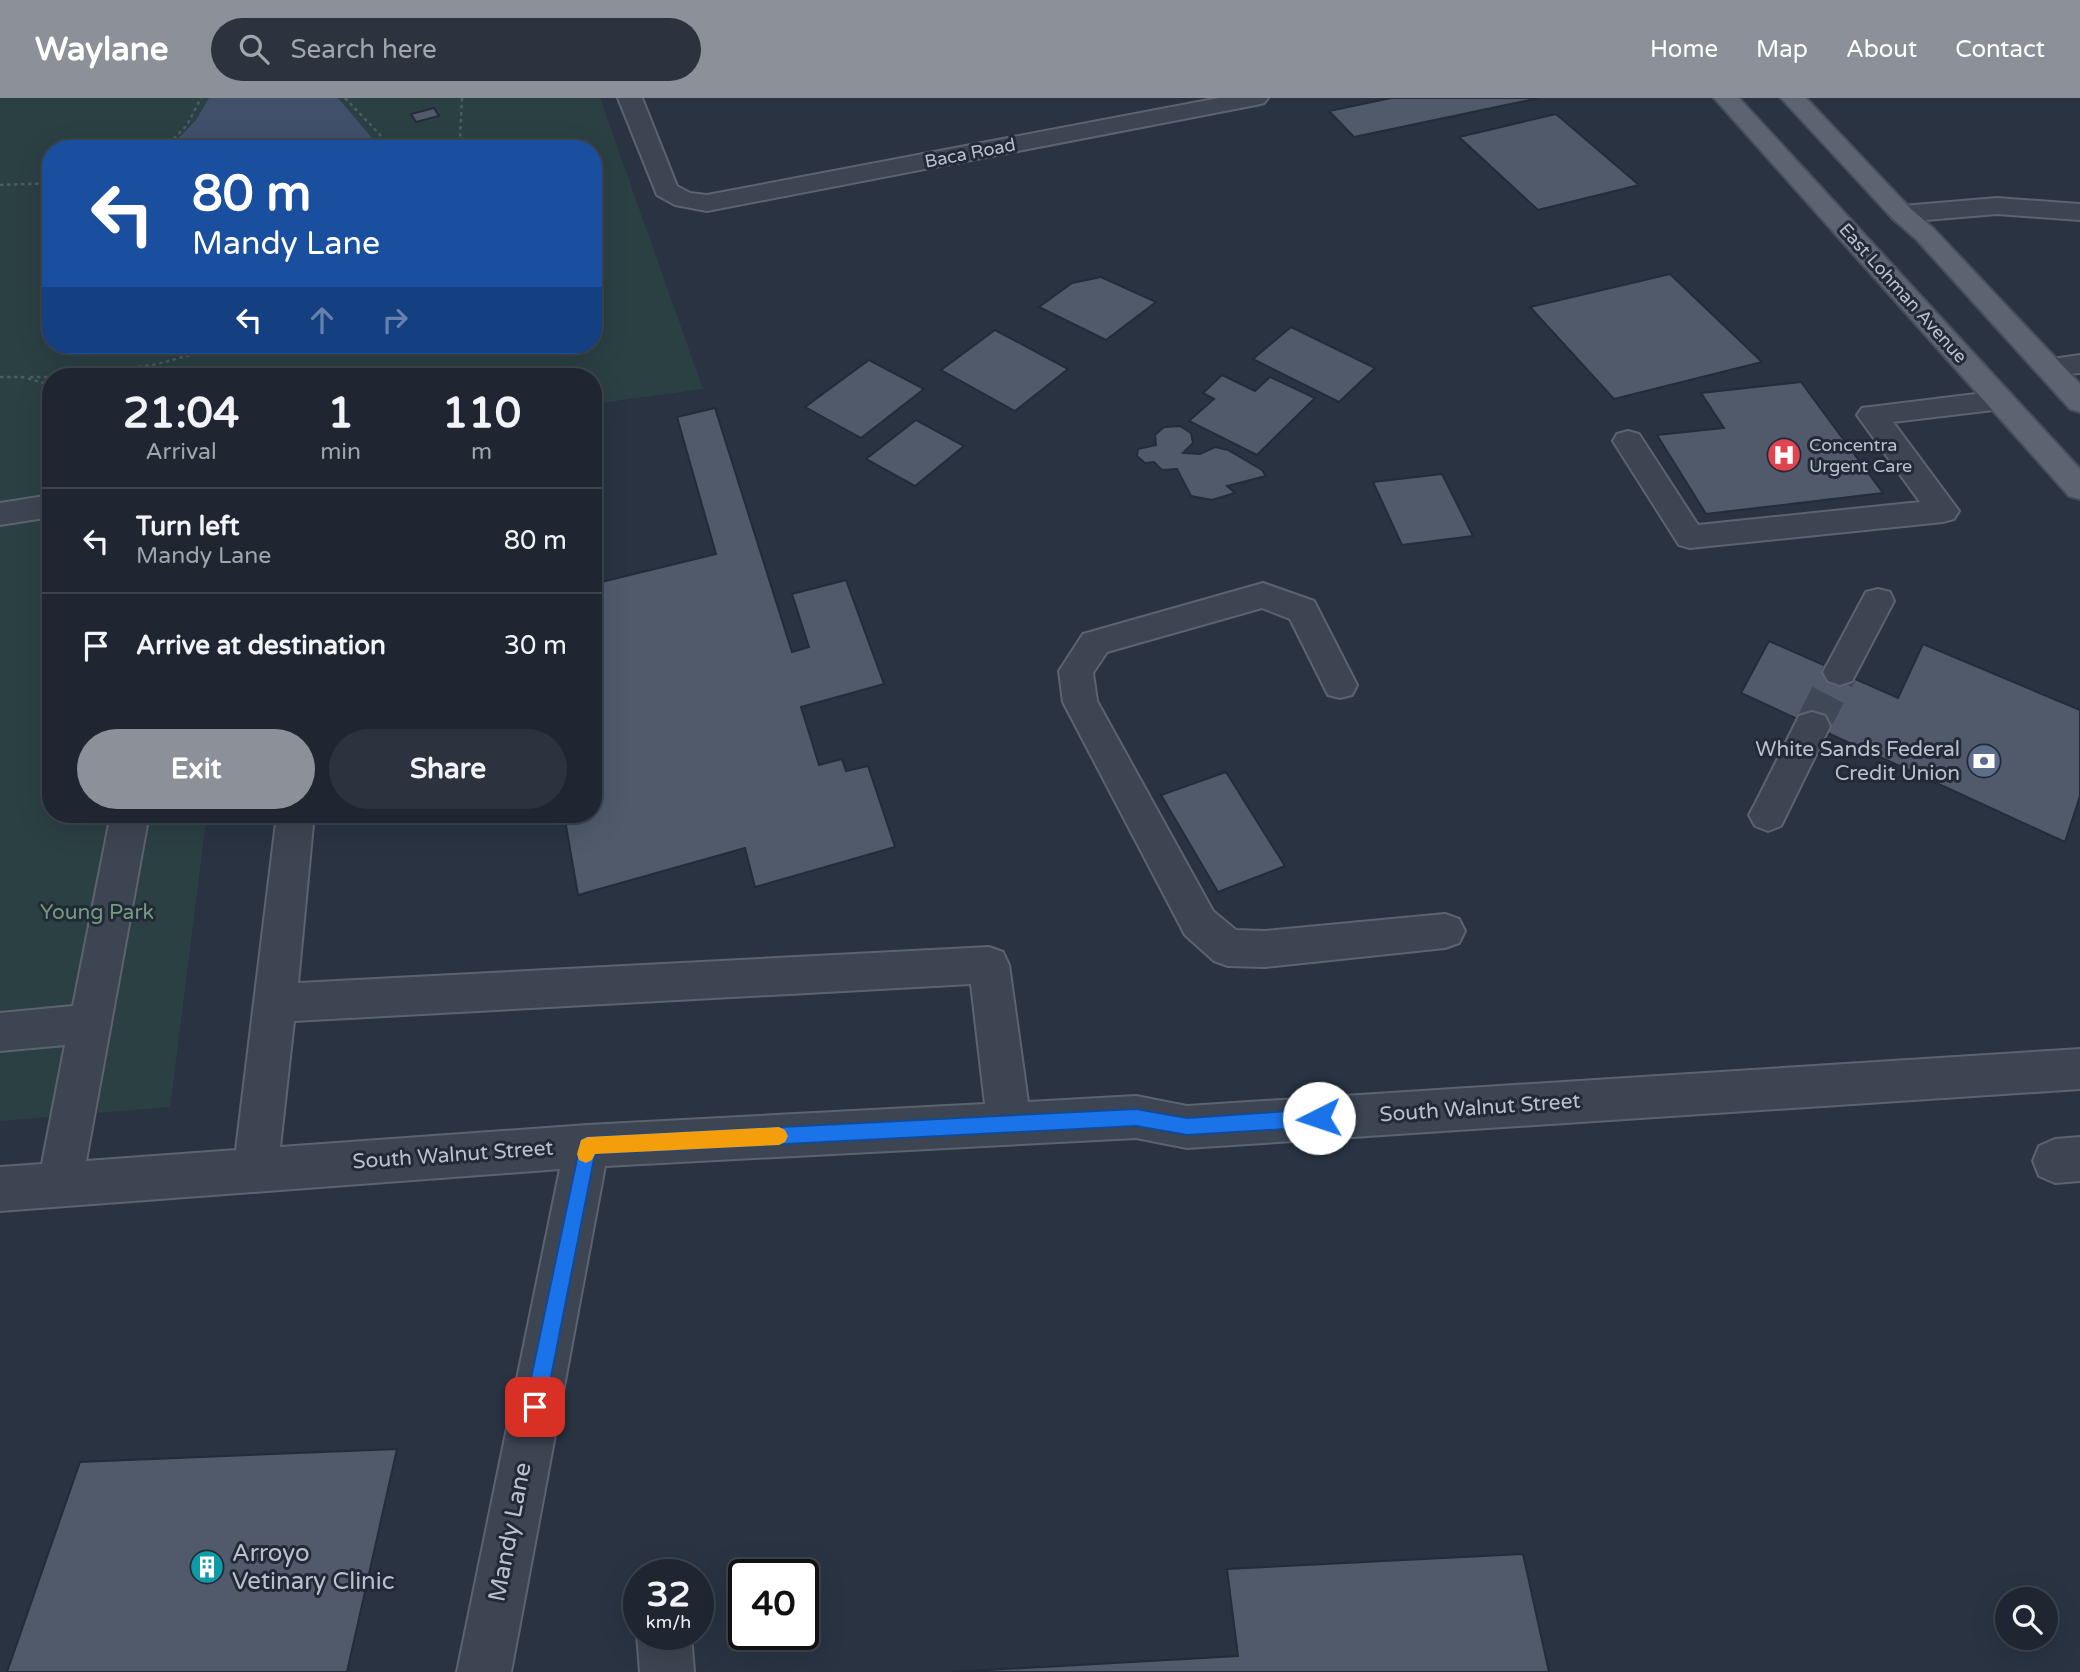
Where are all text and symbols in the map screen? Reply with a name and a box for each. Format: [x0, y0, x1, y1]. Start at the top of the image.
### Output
search box [211, 18, 701, 81]
text: Waylane [35, 30, 169, 69]
icon: search [235, 30, 273, 68]
text: Search here [291, 34, 437, 65]
text: Home [1650, 35, 1718, 64]
text: Map [1756, 35, 1808, 64]
text: About [1846, 35, 1917, 64]
text: Contact [1955, 35, 2045, 64]
street label: Baca Road [923, 133, 1017, 173]
text: 80 m [192, 165, 311, 224]
icon: left [77, 168, 168, 259]
street label: East Lohman Avenue [1834, 219, 1972, 367]
text: Mandy Lane [192, 225, 380, 263]
icon: left [230, 301, 268, 339]
icon: ahead [303, 301, 341, 339]
icon: right [376, 301, 414, 339]
text: 21:04 [123, 388, 239, 439]
text: 1 [327, 388, 354, 439]
text: 110 [442, 388, 521, 439]
place label: Concentra Urgent Care [1809, 434, 1912, 477]
hospital icon: Concentra Urgent Care [1765, 436, 1803, 474]
text: Arrival [146, 438, 217, 466]
text: min [320, 438, 361, 466]
text: m [471, 438, 492, 466]
text: Turn left [136, 511, 239, 542]
icon: left [77, 522, 115, 560]
text: 80 m [504, 525, 567, 556]
text: Mandy Lane [136, 542, 271, 570]
icon: arrive [77, 627, 115, 665]
text: Arrive at destination [136, 630, 386, 661]
text: 30 m [504, 630, 567, 661]
button: Exit [77, 729, 315, 809]
button: Share [329, 729, 567, 809]
place label: White Sands Federal Credit Union [1755, 737, 1960, 786]
bank icon: White Sands Federal Credit Union [1965, 742, 2003, 780]
park label: Young Park [40, 900, 154, 925]
position arrow [1282, 1081, 1356, 1155]
street label: South Walnut Street [1379, 1089, 1581, 1127]
street label: South Walnut Street [352, 1136, 554, 1174]
pin [505, 1377, 565, 1437]
icon: arrive [516, 1388, 554, 1426]
street label: Mandy Lane [482, 1460, 538, 1604]
place label: Arroyo Vetinary Clinic [232, 1539, 395, 1596]
building icon: Arroyo Vetinary Clinic [188, 1548, 226, 1586]
speed limit sign: 40 [728, 1559, 819, 1650]
text: 32 [647, 1574, 690, 1616]
map controls [1995, 1587, 2058, 1650]
button: search [1995, 1587, 2058, 1650]
text: km/h [646, 1611, 691, 1633]

